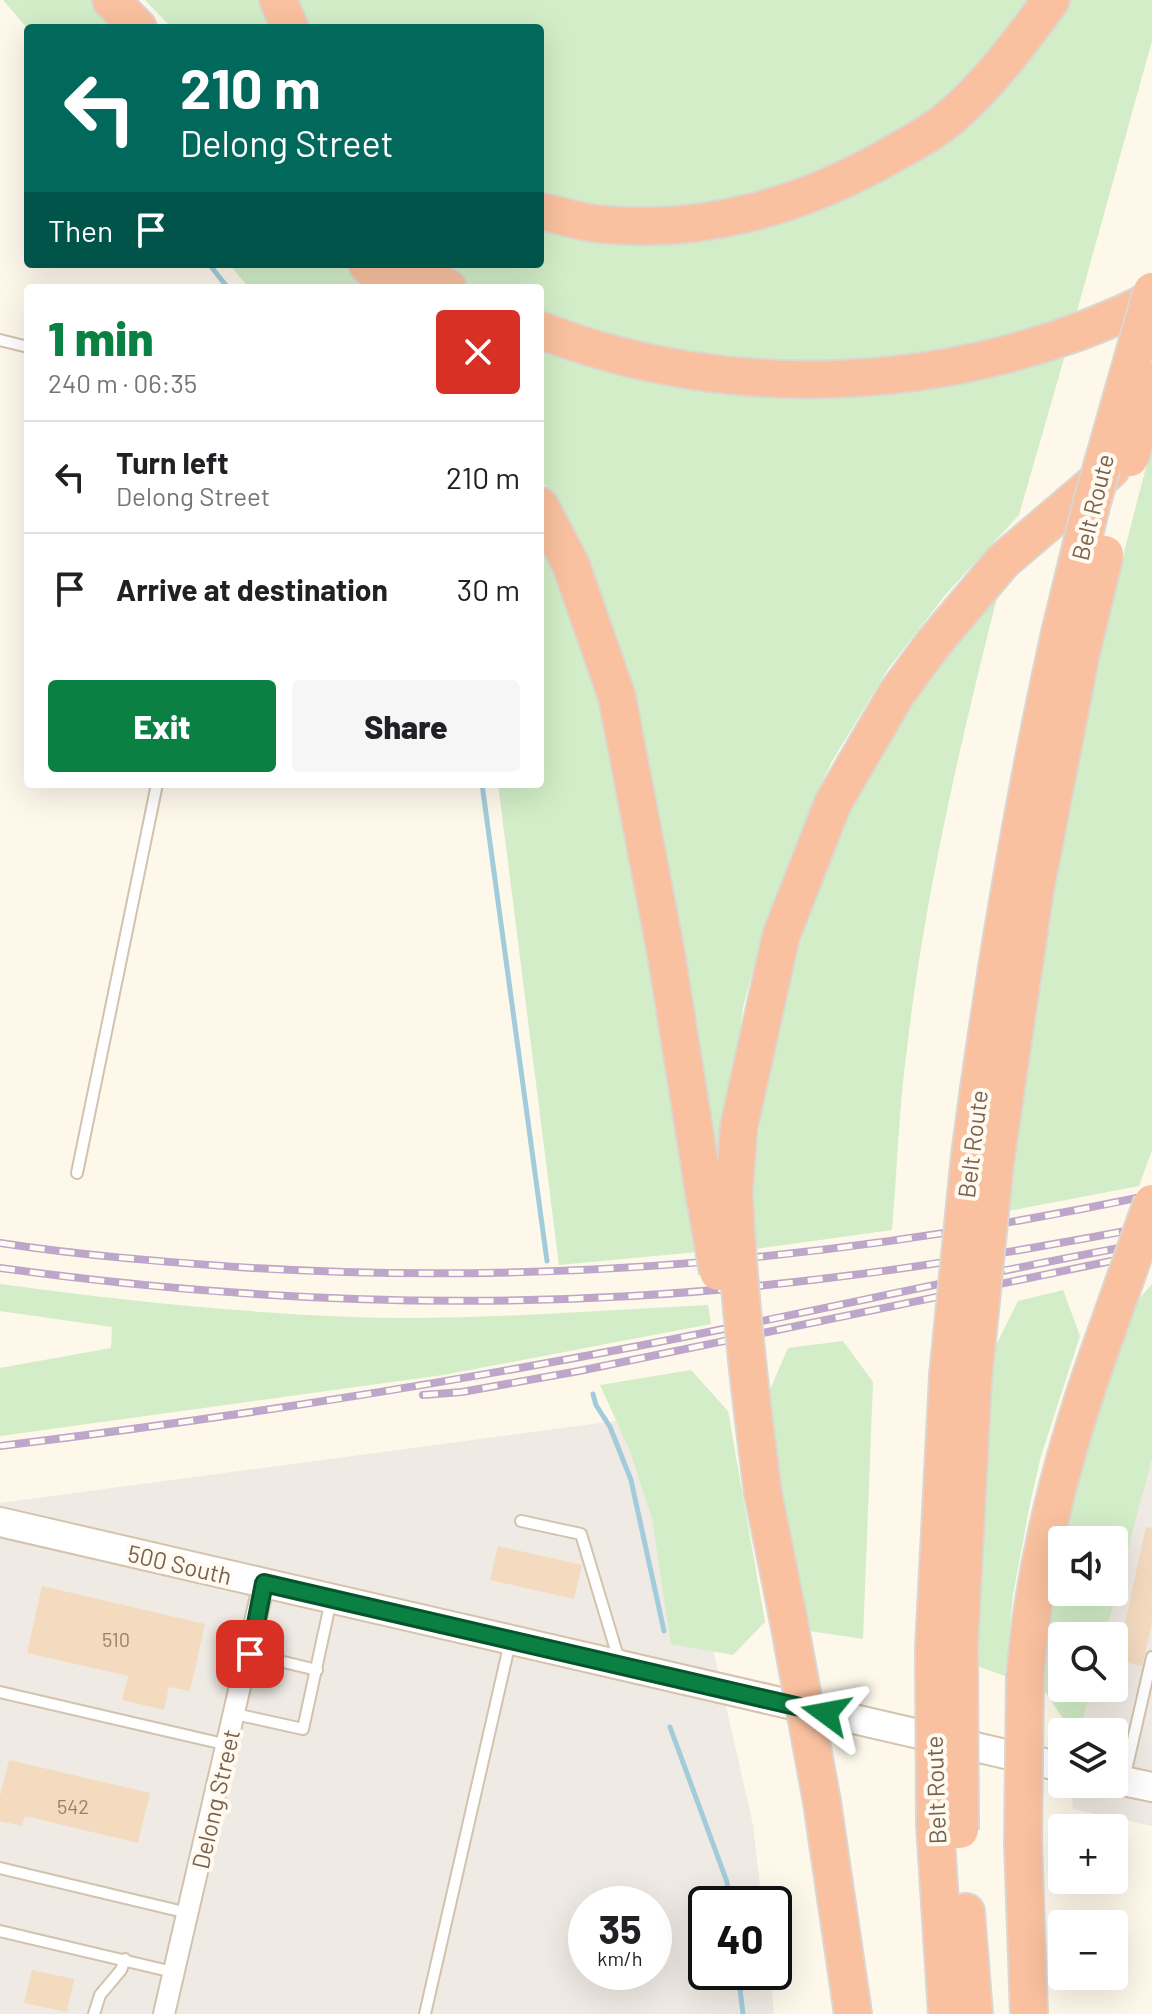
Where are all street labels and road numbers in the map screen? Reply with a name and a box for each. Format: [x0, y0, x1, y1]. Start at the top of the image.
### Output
street label: Belt Route [1065, 451, 1119, 563]
street label: Belt Route [951, 1088, 993, 1200]
street label: 500 South [125, 1538, 235, 1590]
street label: Delong Street [185, 1726, 245, 1872]
street label: Belt Route [919, 1735, 951, 1845]

